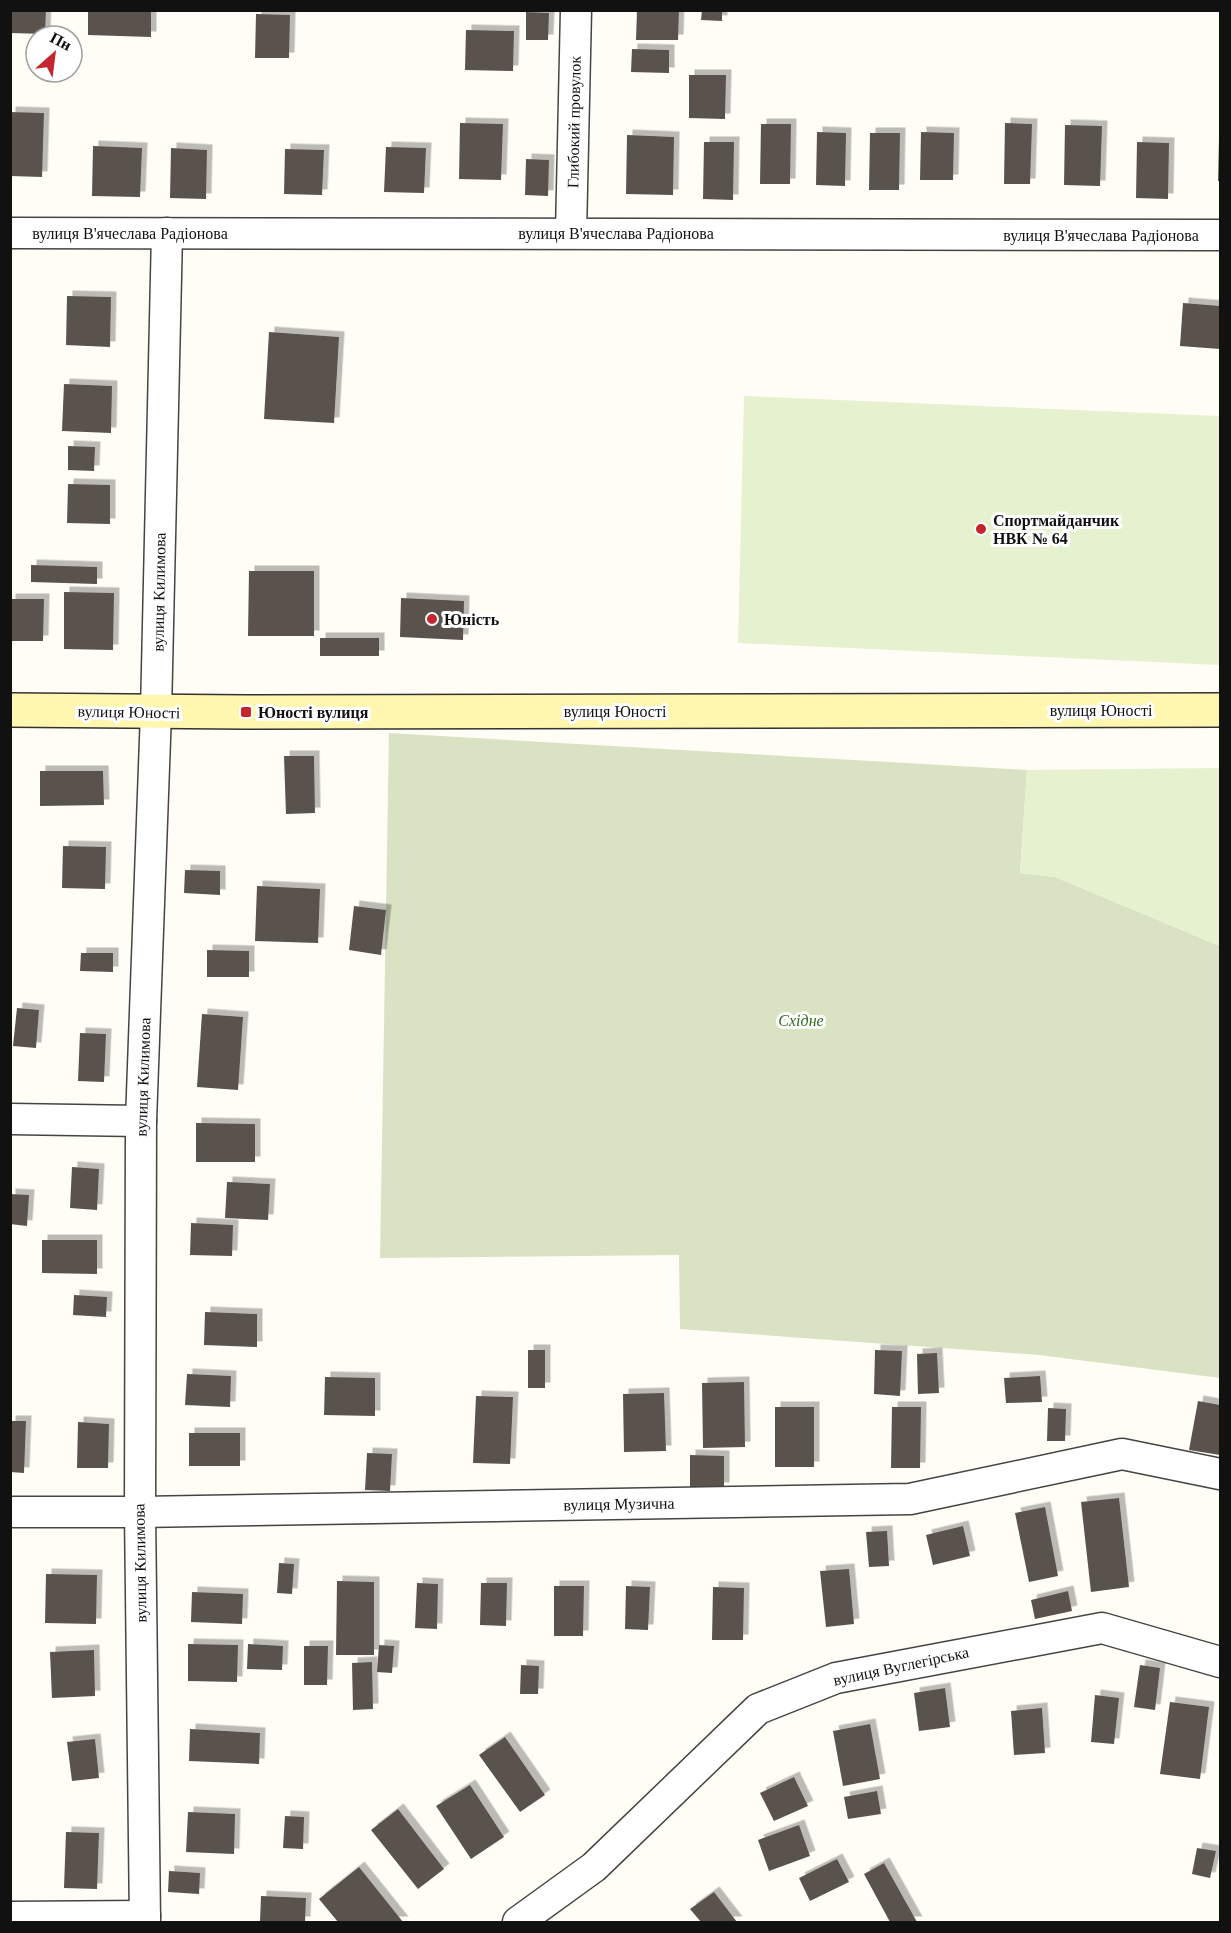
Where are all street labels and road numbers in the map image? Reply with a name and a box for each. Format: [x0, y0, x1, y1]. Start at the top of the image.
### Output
street label: Глибокий провулок [564, 56, 585, 188]
street label: вулиця В'ячеслава Радіонова [32, 225, 228, 243]
street label: вулиця В'ячеслава Радіонова [518, 225, 714, 243]
street label: вулиця В'ячеслава Радіонова [1003, 227, 1199, 245]
street label: вулиця Килимова [149, 532, 170, 652]
street label: вулиця Юності [1050, 702, 1153, 720]
street label: вулиця Юності [77, 703, 181, 722]
street label: вулиця Юності [564, 703, 667, 721]
street label: вулиця Килимова [132, 1017, 155, 1137]
street label: вулиця Музична [563, 1495, 675, 1514]
street label: вулиця Килимова [130, 1503, 151, 1623]
street label: вулиця Вуглегірська [832, 1643, 971, 1690]

